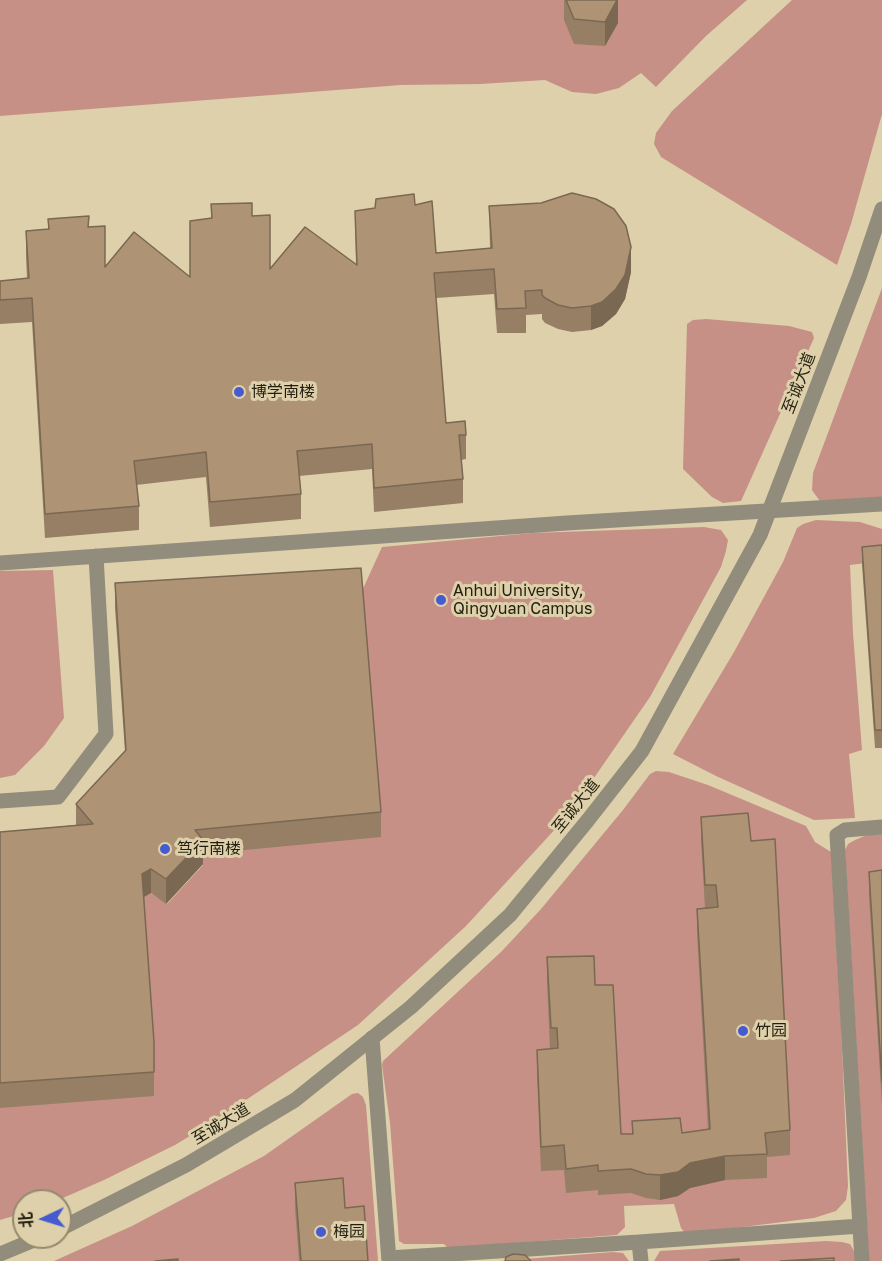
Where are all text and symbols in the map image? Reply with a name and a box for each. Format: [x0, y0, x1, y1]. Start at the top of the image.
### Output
street label: 至诚大道 [779, 350, 819, 416]
place label: 博学南楼 [251, 382, 315, 402]
marker: 博学南楼 [232, 385, 246, 399]
place label: Anhui University, Qingyuan Campus [453, 581, 592, 619]
marker: Anhui University, Qingyuan Campus [434, 593, 448, 607]
street label: 至诚大道 [548, 775, 604, 837]
place label: 笃行南楼 [177, 839, 241, 859]
marker: 笃行南楼 [158, 842, 172, 856]
place label: 竹园 [755, 1021, 787, 1041]
marker: 竹园 [736, 1024, 750, 1038]
street label: 至诚大道 [189, 1099, 253, 1149]
north arrow [12, 1189, 72, 1249]
text: 北 [16, 1211, 37, 1229]
place label: 梅园 [333, 1222, 365, 1242]
marker: 梅园 [314, 1225, 328, 1239]

